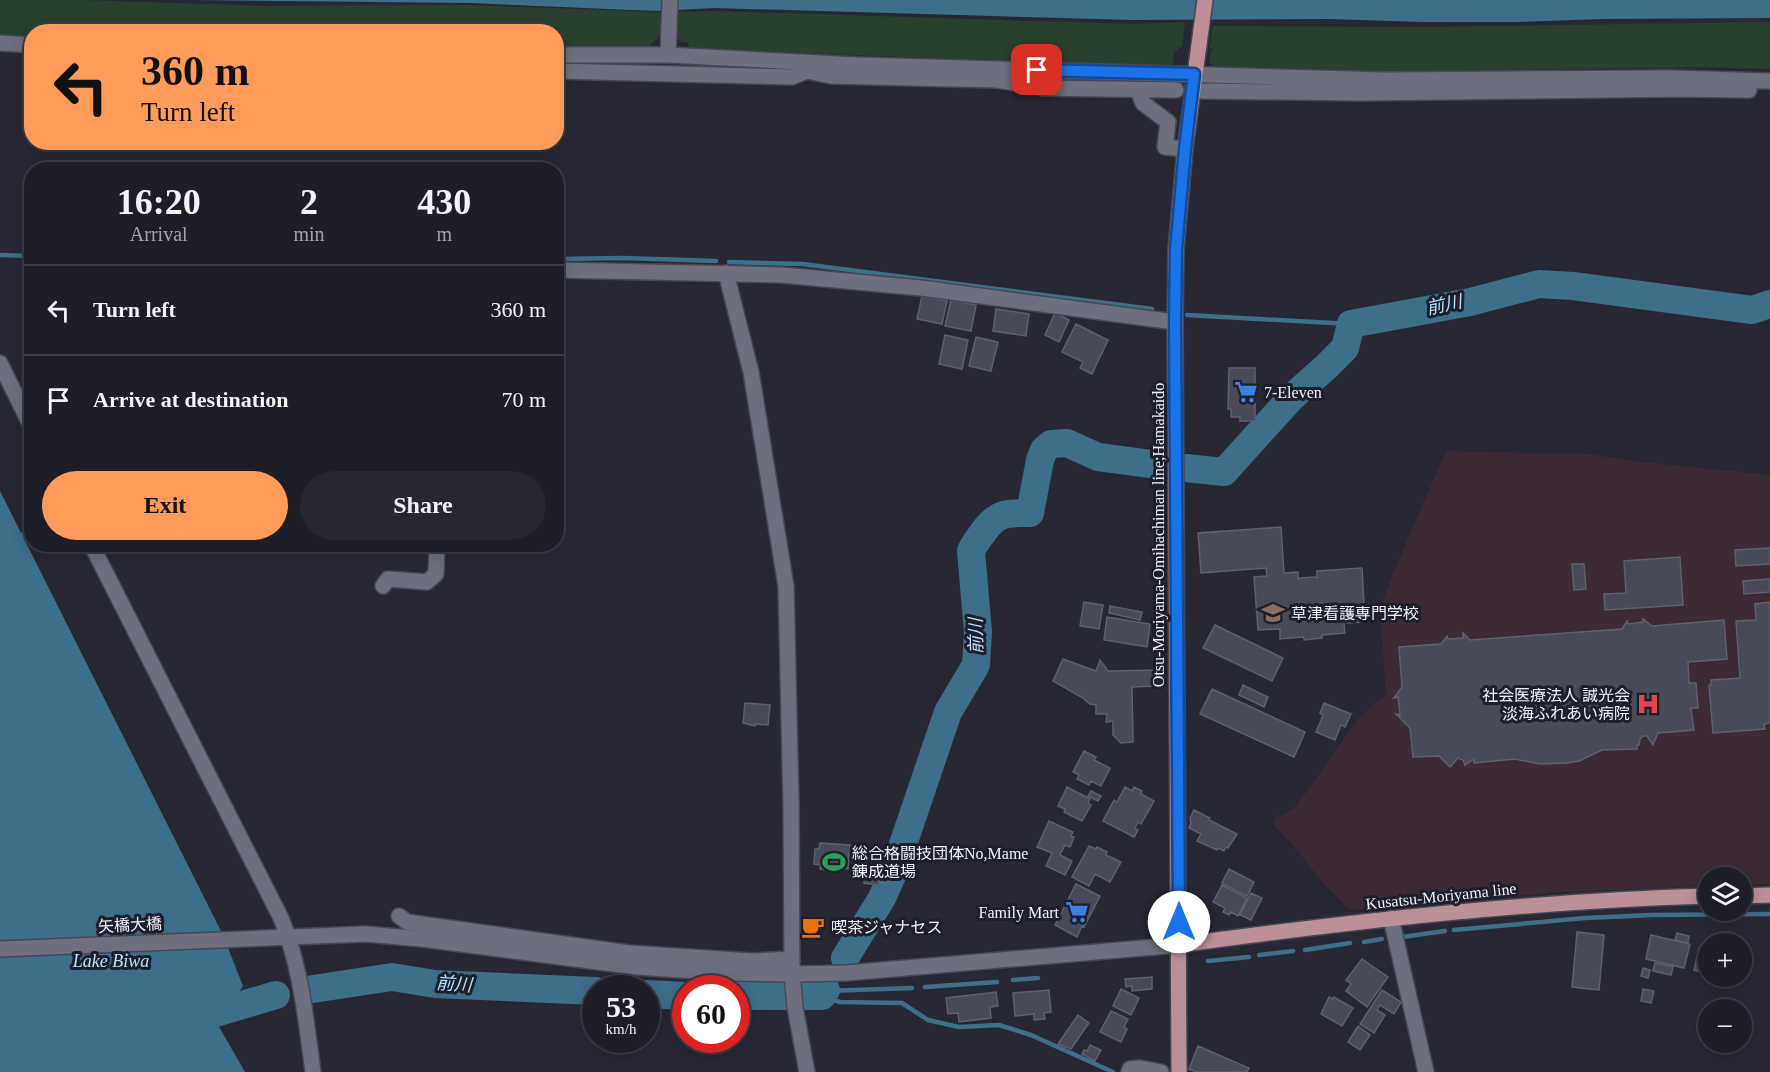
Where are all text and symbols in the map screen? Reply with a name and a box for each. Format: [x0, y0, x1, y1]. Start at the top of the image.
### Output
pin [1011, 44, 1062, 95]
icon: left [42, 48, 120, 126]
text: 360 m [141, 48, 250, 94]
icon: arrive [1020, 53, 1053, 86]
text: Turn left [141, 97, 235, 127]
text: 16:20 [117, 182, 201, 222]
text: 2 [300, 182, 318, 222]
text: 430 [417, 182, 471, 222]
text: Arrival [130, 223, 188, 245]
text: min [293, 223, 325, 245]
text: m [437, 223, 452, 245]
water label: 前川 [1424, 291, 1466, 319]
icon: left [42, 294, 75, 327]
text: Turn left [93, 297, 176, 322]
text: 360 m [490, 297, 546, 322]
supermarket icon: 7-Eleven [1233, 379, 1259, 405]
street label: Otsu-Moriyama-Omihachiman line;Hamakaido [1150, 383, 1168, 687]
icon: arrive [42, 384, 75, 417]
place label: 7-Eleven [1264, 384, 1322, 401]
text: Arrive at destination [93, 387, 289, 412]
text: 70 m [501, 387, 546, 412]
button: Exit [42, 471, 288, 540]
button: Share [300, 471, 546, 540]
school or university icon: 草津看護専門学校 [1260, 600, 1286, 626]
place label: 草津看護専門学校 [1291, 605, 1419, 622]
water label: 前川 [966, 616, 986, 654]
place label: 社会医療法人 誠光会 淡海ふれあい病院 [1482, 687, 1630, 722]
hospital icon: 社会医療法人 誠光会 淡海ふれあい病院 [1635, 691, 1661, 717]
place label: 総合格闘技団体No,Mame 錬成道場 [852, 845, 1028, 880]
sports icon: 総合格闘技団体No,Mame 錬成道場 [821, 849, 847, 875]
map controls [1698, 867, 1752, 1053]
button: layers [1698, 867, 1752, 921]
street label: Kusatsu-Moriyama line [1365, 880, 1517, 913]
position arrow [1147, 890, 1211, 954]
supermarket icon: Family Mart [1064, 899, 1090, 925]
place label: Family Mart [979, 904, 1060, 922]
cafe icon: 喫茶ジャナセス [800, 914, 826, 940]
street label: 矢橋大橋 [98, 915, 162, 935]
place label: 喫茶ジャナセス [831, 919, 942, 936]
button: + [1698, 933, 1752, 987]
water label: Lake Biwa [72, 951, 149, 971]
water label: 前川 [435, 973, 475, 995]
speed limit sign: 60 [672, 975, 750, 1053]
text: 53 [606, 990, 636, 1023]
button: − [1698, 999, 1752, 1053]
text: km/h [606, 1021, 636, 1037]

